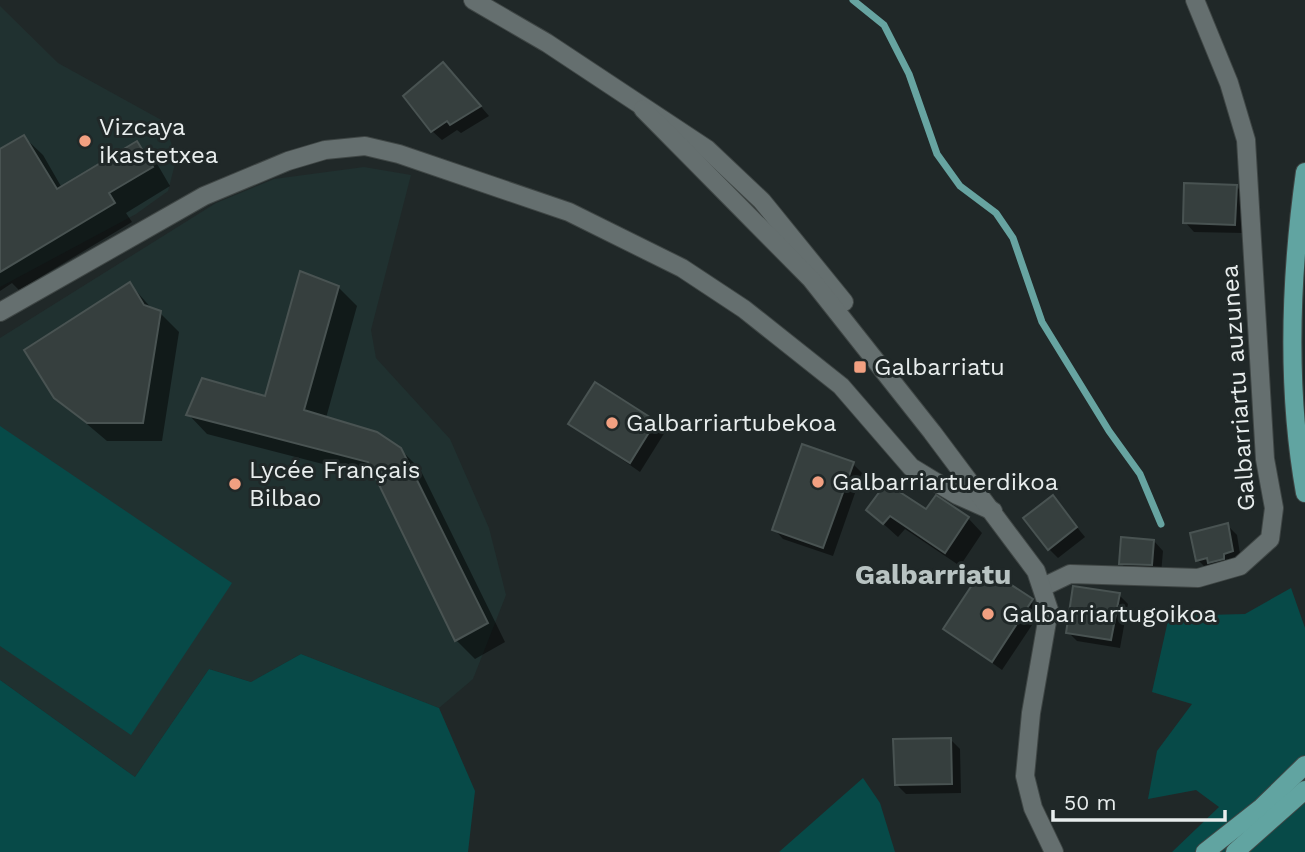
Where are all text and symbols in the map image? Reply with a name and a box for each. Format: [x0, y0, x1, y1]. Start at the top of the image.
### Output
place label: Vizcaya ikastetxea [99, 113, 218, 169]
marker: Vizcaya ikastetxea [77, 133, 93, 149]
street label: Galbarriartu auzunea [1215, 264, 1261, 512]
place label: Galbarriatu [874, 353, 1005, 381]
marker: Galbarriatu [852, 359, 868, 375]
place label: Galbarriartubekoa [626, 409, 836, 437]
marker: Galbarriartubekoa [604, 415, 620, 431]
place label: Lycée Français Bilbao [249, 456, 421, 512]
place label: Galbarriartuerdikoa [832, 468, 1058, 496]
marker: Galbarriartuerdikoa [810, 474, 826, 490]
marker: Lycée Français Bilbao [227, 476, 243, 492]
district label: Galbarriatu [855, 558, 1011, 591]
place label: Galbarriartugoikoa [1002, 600, 1217, 628]
marker: Galbarriartugoikoa [980, 606, 996, 622]
scale bar [1053, 778, 1224, 822]
text: 50 m [1064, 790, 1116, 815]

